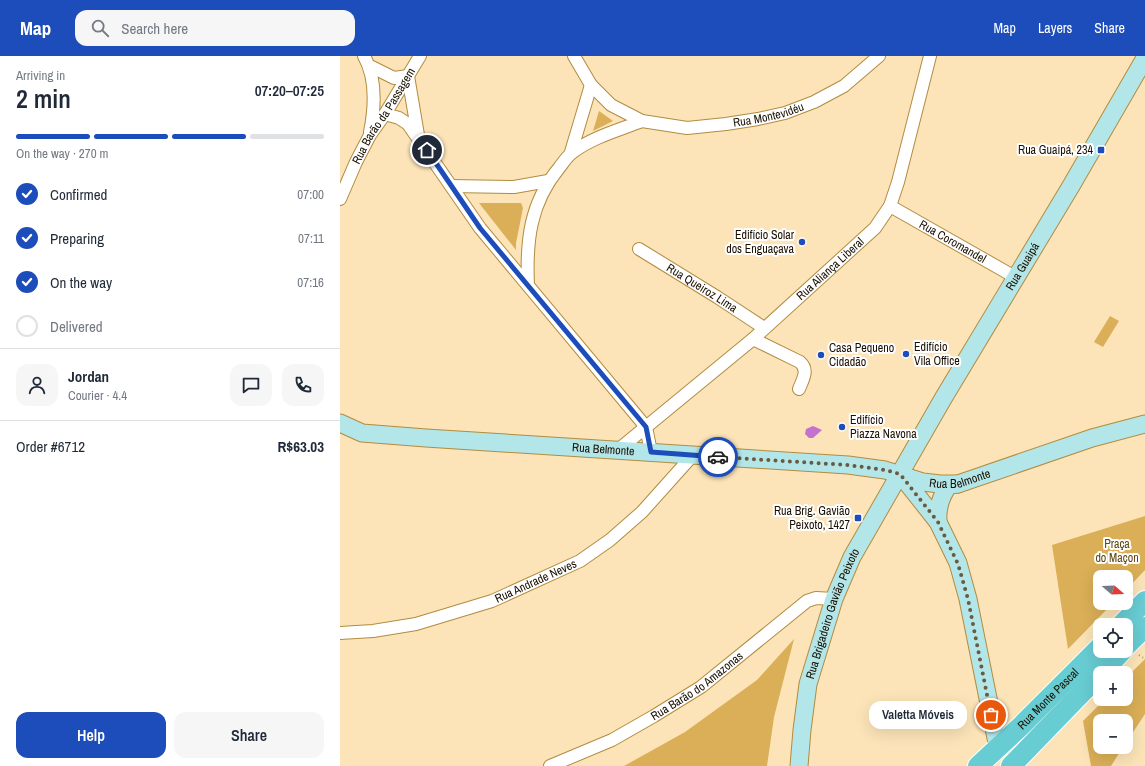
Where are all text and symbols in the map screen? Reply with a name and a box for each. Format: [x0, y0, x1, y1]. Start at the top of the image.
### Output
search box [75, 10, 355, 46]
text: Map [20, 15, 51, 41]
icon: search [89, 17, 111, 39]
text: Search here [121, 18, 188, 39]
text: Map [994, 19, 1016, 37]
text: Layers [1038, 19, 1072, 37]
text: Share [1094, 19, 1125, 37]
street label: Rua Barão da Passagem [348, 65, 419, 167]
text: Arriving in [16, 67, 65, 84]
text: 07:20–07:25 [255, 80, 324, 101]
text: 2 min [16, 81, 71, 116]
street label: Rua Montevidéu [732, 99, 806, 131]
pin [410, 133, 444, 167]
icon: home [416, 139, 438, 161]
place label: Rua Guaipá, 234 [1018, 142, 1094, 158]
text: On the way · 270 m [16, 145, 108, 162]
marker: Rua Guaipá, 234 [1096, 145, 1106, 155]
icon: check [16, 183, 38, 205]
text: Confirmed [50, 184, 107, 205]
text: 07:00 [297, 186, 324, 203]
street label: Rua Coromandel [916, 216, 989, 267]
icon: check [16, 227, 38, 249]
place label: Edifício Solar dos Enguaçava [726, 227, 795, 257]
text: Preparing [50, 228, 104, 249]
text: 07:11 [298, 230, 324, 247]
street label: Rua Aliança Liberal [793, 234, 867, 304]
marker: Edifício Solar dos Enguaçava [797, 237, 807, 247]
street label: Rua Guaipá [1002, 239, 1043, 293]
street label: Rua Queiroz Lima [664, 260, 741, 316]
icon: check [16, 271, 38, 293]
text: On the way [50, 272, 112, 293]
text: 07:16 [297, 274, 324, 291]
text: Delivered [50, 316, 103, 337]
place label: Edifício Vila Office [914, 339, 960, 369]
place label: Casa Pequeno Cidadão [829, 340, 894, 370]
marker: Edifício Vila Office [901, 349, 911, 359]
marker: Casa Pequeno Cidadão [816, 350, 826, 360]
button: person [16, 364, 58, 406]
button: chat [230, 364, 272, 406]
button: phone [282, 364, 324, 406]
text: Jordan [68, 366, 109, 387]
text: Courier · 4.4 [68, 387, 127, 404]
place label: Edifício Piazza Navona [850, 412, 917, 442]
marker: Edifício Piazza Navona [837, 422, 847, 432]
text: Order #6712 [16, 436, 85, 457]
text: R$63.03 [277, 436, 324, 457]
courier [698, 437, 738, 477]
street label: Rua Belmonte [572, 439, 635, 459]
icon: car [707, 446, 729, 468]
street label: Rua Belmonte [928, 465, 992, 492]
place label: Rua Brig. Gavião Peixoto, 1427 [774, 503, 851, 533]
marker: Rua Brig. Gavião Peixoto, 1427 [853, 513, 863, 523]
park label: Praça do Maçon [1095, 536, 1139, 566]
street label: Rua Brigadeiro Gavião Peixoto [802, 545, 863, 681]
street label: Rua Andrade Neves [492, 556, 579, 607]
north arrow [1093, 570, 1133, 610]
map controls [1093, 570, 1133, 754]
button: locate [1093, 618, 1133, 658]
street label: Rua Barão do Amazonas [648, 648, 746, 724]
street label: Rua Monte Pascal [1014, 665, 1082, 733]
button: + [1093, 666, 1133, 706]
pin [974, 698, 1008, 732]
callout: Valetta Móveis [869, 701, 967, 729]
icon: bag [980, 704, 1002, 726]
text: Valetta Móveis [882, 706, 954, 723]
button: Help [16, 712, 166, 758]
button: Share [174, 712, 324, 758]
button: − [1093, 714, 1133, 754]

